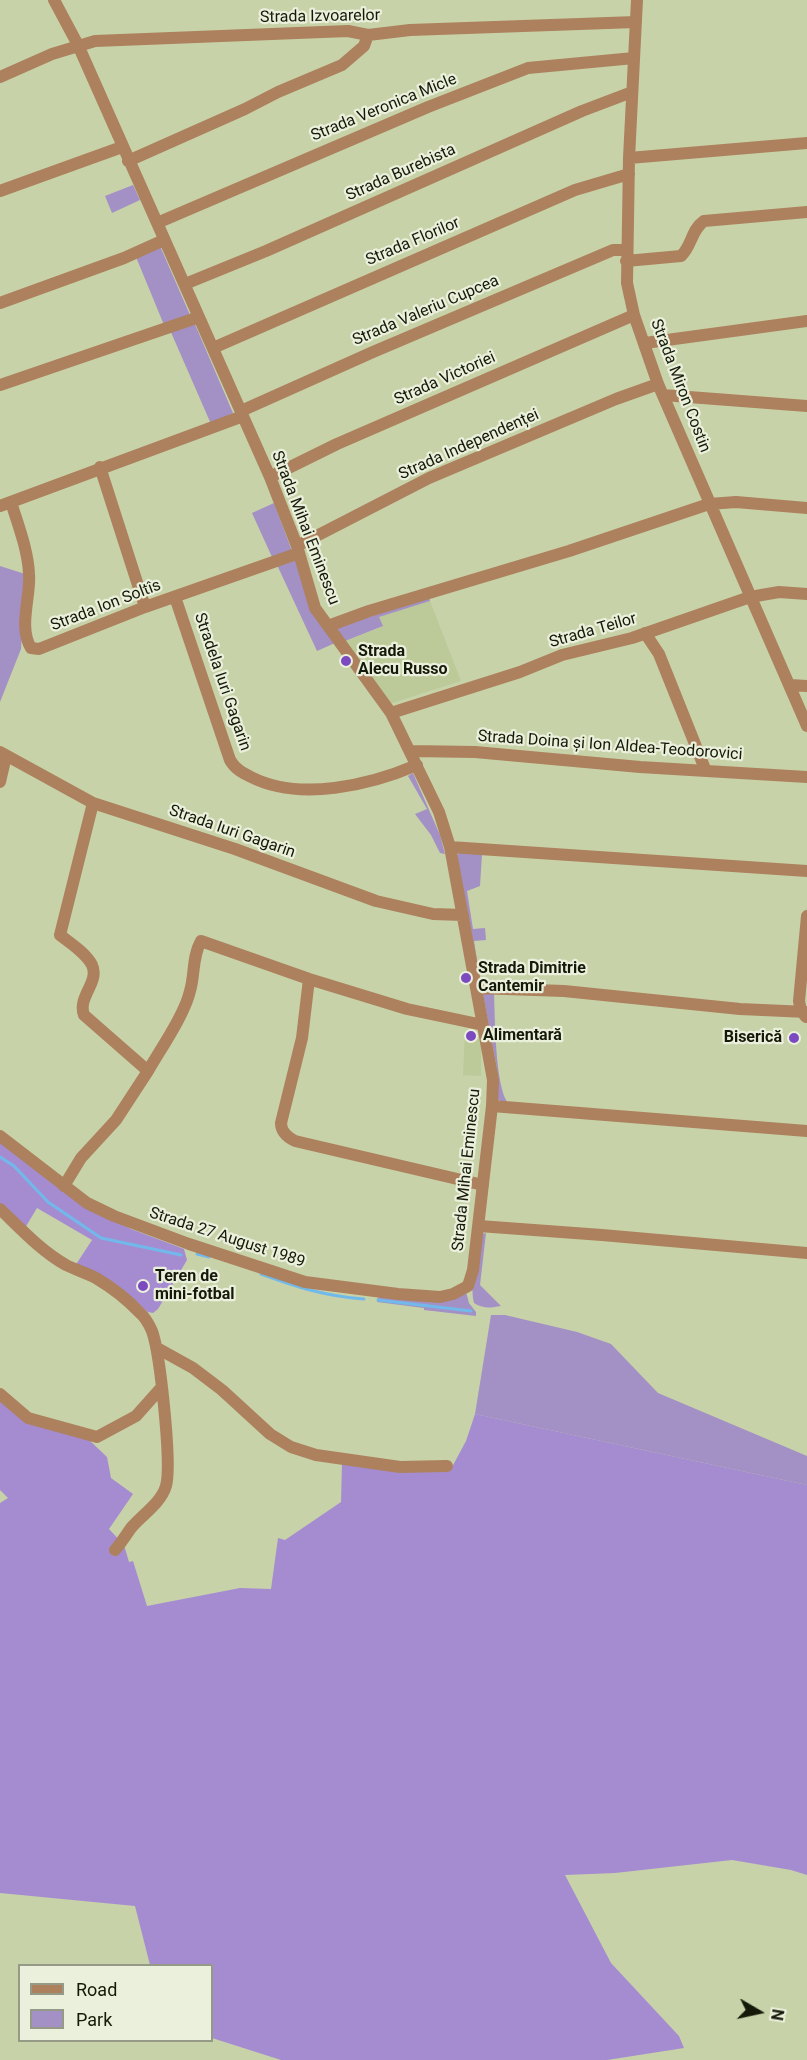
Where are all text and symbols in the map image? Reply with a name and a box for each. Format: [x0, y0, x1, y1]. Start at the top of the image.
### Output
street label: Strada Izvoarelor [260, 6, 380, 28]
street label: Strada Veronica Micle [308, 70, 460, 146]
street label: Strada Burebista [343, 140, 459, 206]
street label: Strada Florilor [363, 214, 463, 270]
street label: Strada Valeriu Cupcea [350, 271, 502, 351]
street label: Strada Miron Costin [646, 317, 714, 455]
street label: Strada Victoriei [391, 348, 499, 410]
street label: Strada Independenței [396, 405, 542, 485]
street label: Strada Mihai Eminescu [267, 448, 343, 608]
street label: Strada Ion Soltîs [48, 576, 164, 636]
street label: Strada Teilor [547, 609, 639, 653]
street label: Stradela Iuri Gagarin [189, 611, 255, 753]
place label: Strada Alecu Russo [358, 642, 448, 680]
marker: Strada Alecu Russo [339, 654, 353, 668]
street label: Strada Doina și Ion Aldea-Teodorovici [477, 727, 743, 765]
street label: Strada Iuri Gagarin [166, 801, 298, 863]
place label: Strada Dimitrie Cantemir [478, 959, 586, 997]
marker: Strada Dimitrie Cantemir [459, 971, 473, 985]
place label: Alimentară [483, 1026, 562, 1046]
place label: Biserică [724, 1028, 782, 1048]
marker: Alimentară [464, 1029, 478, 1043]
marker: Biserică [787, 1031, 801, 1045]
street label: Strada Mihai Eminescu [449, 1088, 485, 1252]
street label: Strada 27 August 1989 [147, 1204, 307, 1272]
place label: Teren de mini-fotbal [155, 1267, 235, 1305]
marker: Teren de mini-fotbal [136, 1279, 150, 1293]
legend [18, 1964, 213, 2042]
text: Road [76, 1979, 117, 2000]
north arrow [729, 1982, 789, 2042]
text: N [767, 2008, 788, 2022]
text: Park [76, 2009, 112, 2030]

